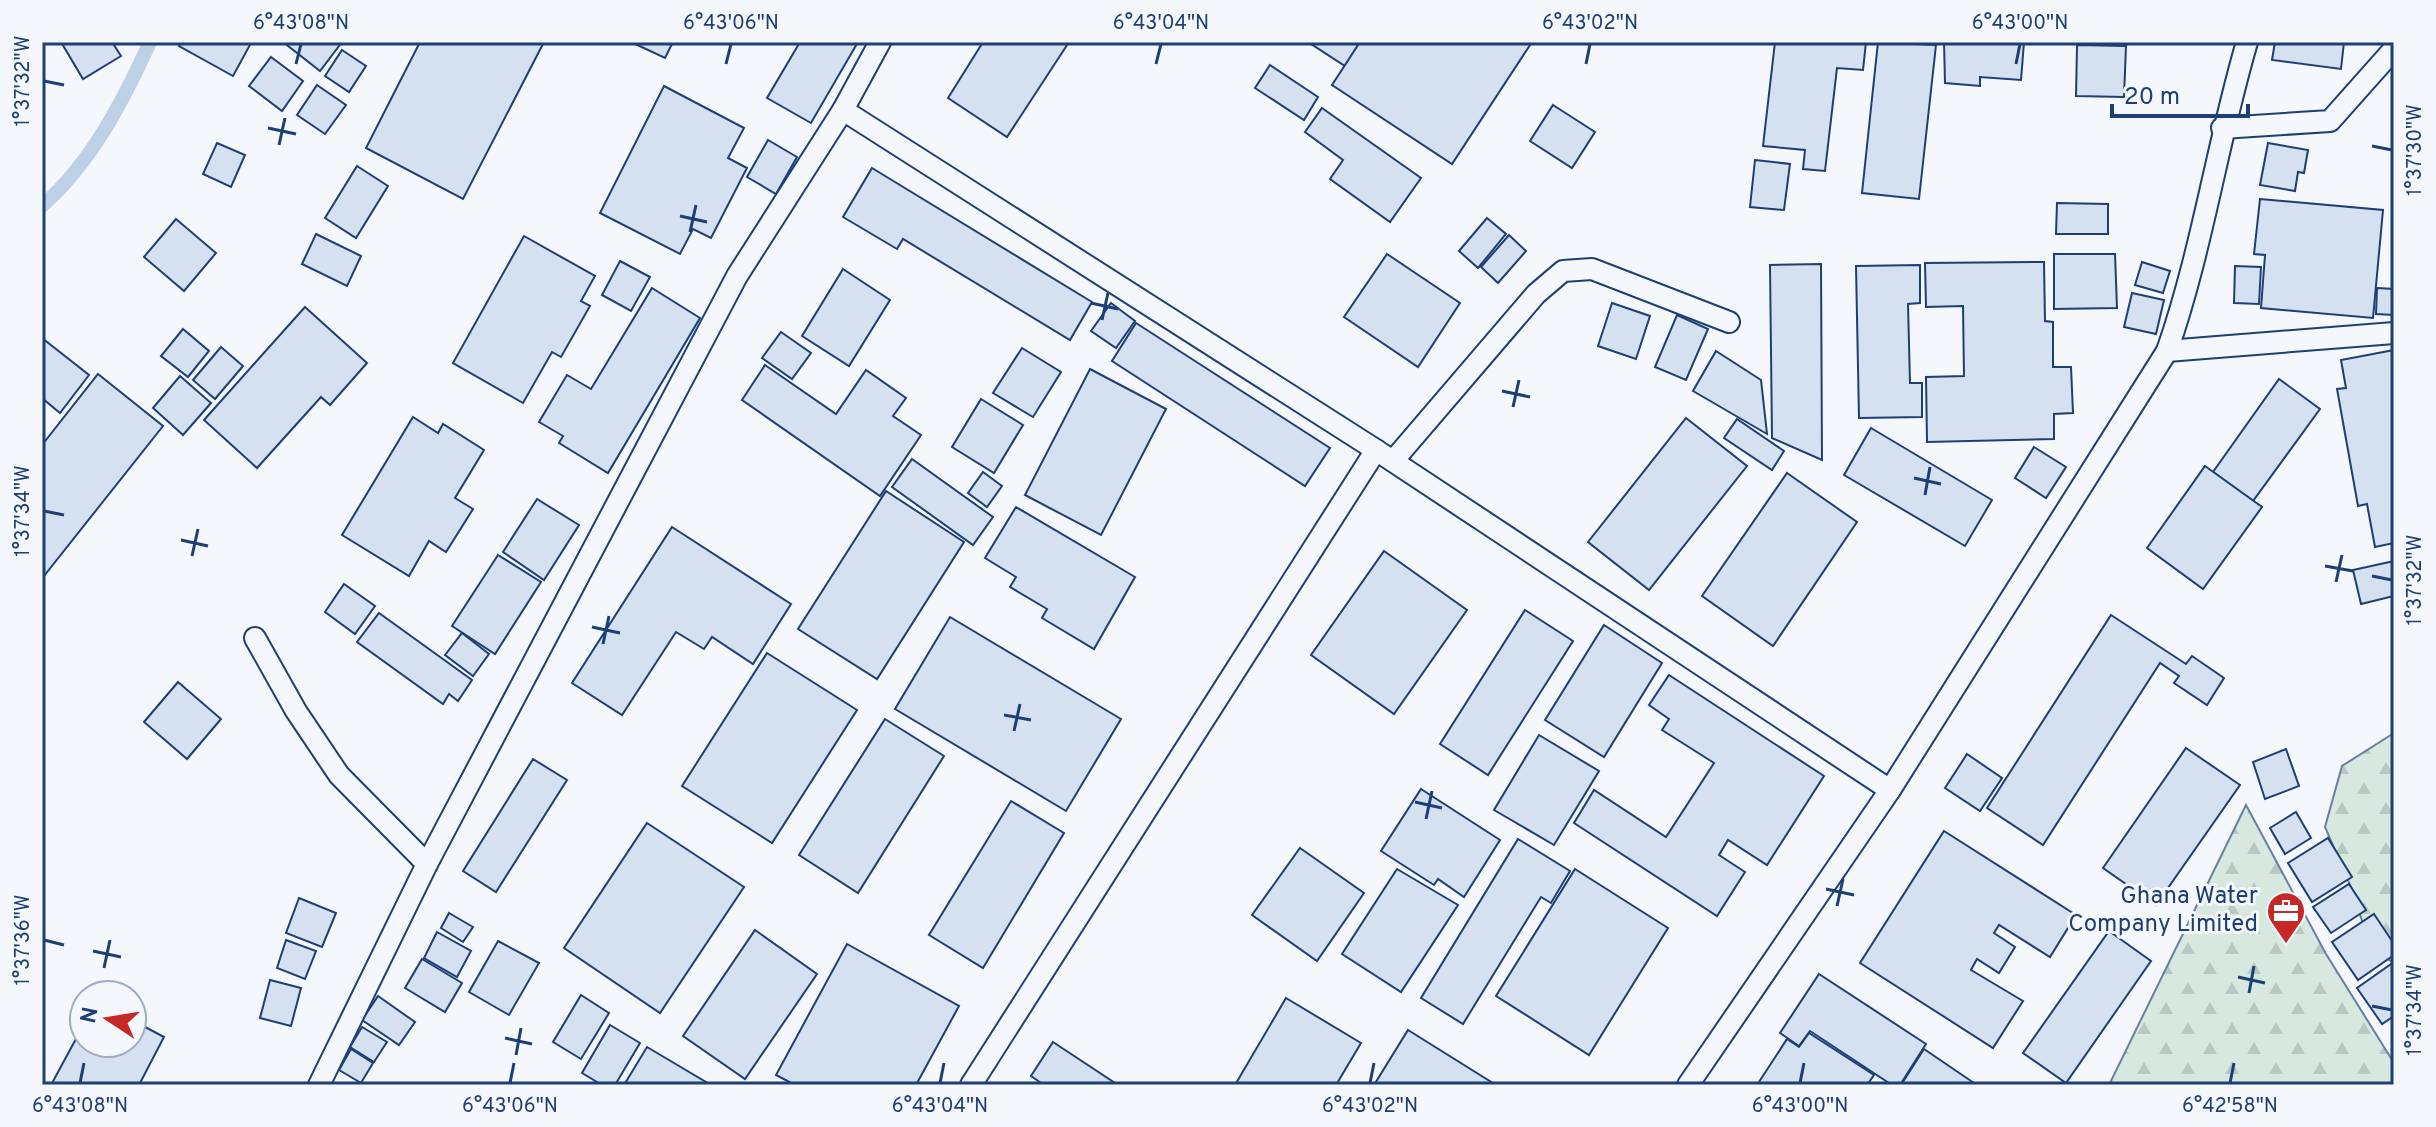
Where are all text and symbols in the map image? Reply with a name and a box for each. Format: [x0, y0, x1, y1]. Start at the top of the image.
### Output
text: 6°43'08"N [253, 11, 349, 37]
text: 6°43'06"N [683, 11, 779, 37]
text: 6°43'04"N [1113, 11, 1209, 37]
text: 6°43'02"N [1542, 11, 1638, 37]
text: 6°43'00"N [1972, 11, 2068, 37]
text: 1°37'32"W [11, 36, 37, 126]
scale bar [2112, 68, 2248, 118]
text: 20 m [2124, 83, 2180, 113]
text: 1°37'30"W [2403, 104, 2429, 196]
text: 1°37'34"W [11, 465, 37, 557]
text: 1°37'32"W [2403, 535, 2429, 625]
place label: Ghana Water Company Limited [2068, 882, 2258, 940]
office icon: Ghana Water Company Limited [2265, 890, 2307, 945]
text: 1°37'36"W [11, 894, 37, 986]
text: 1°37'34"W [2403, 964, 2429, 1056]
north arrow [68, 979, 148, 1059]
text: N [76, 1005, 106, 1026]
text: 6°43'08"N [32, 1094, 128, 1120]
text: 6°43'06"N [462, 1094, 558, 1120]
text: 6°43'04"N [892, 1094, 988, 1120]
text: 6°43'02"N [1322, 1094, 1418, 1120]
text: 6°43'00"N [1752, 1094, 1848, 1120]
text: 6°42'58"N [2182, 1094, 2278, 1120]

